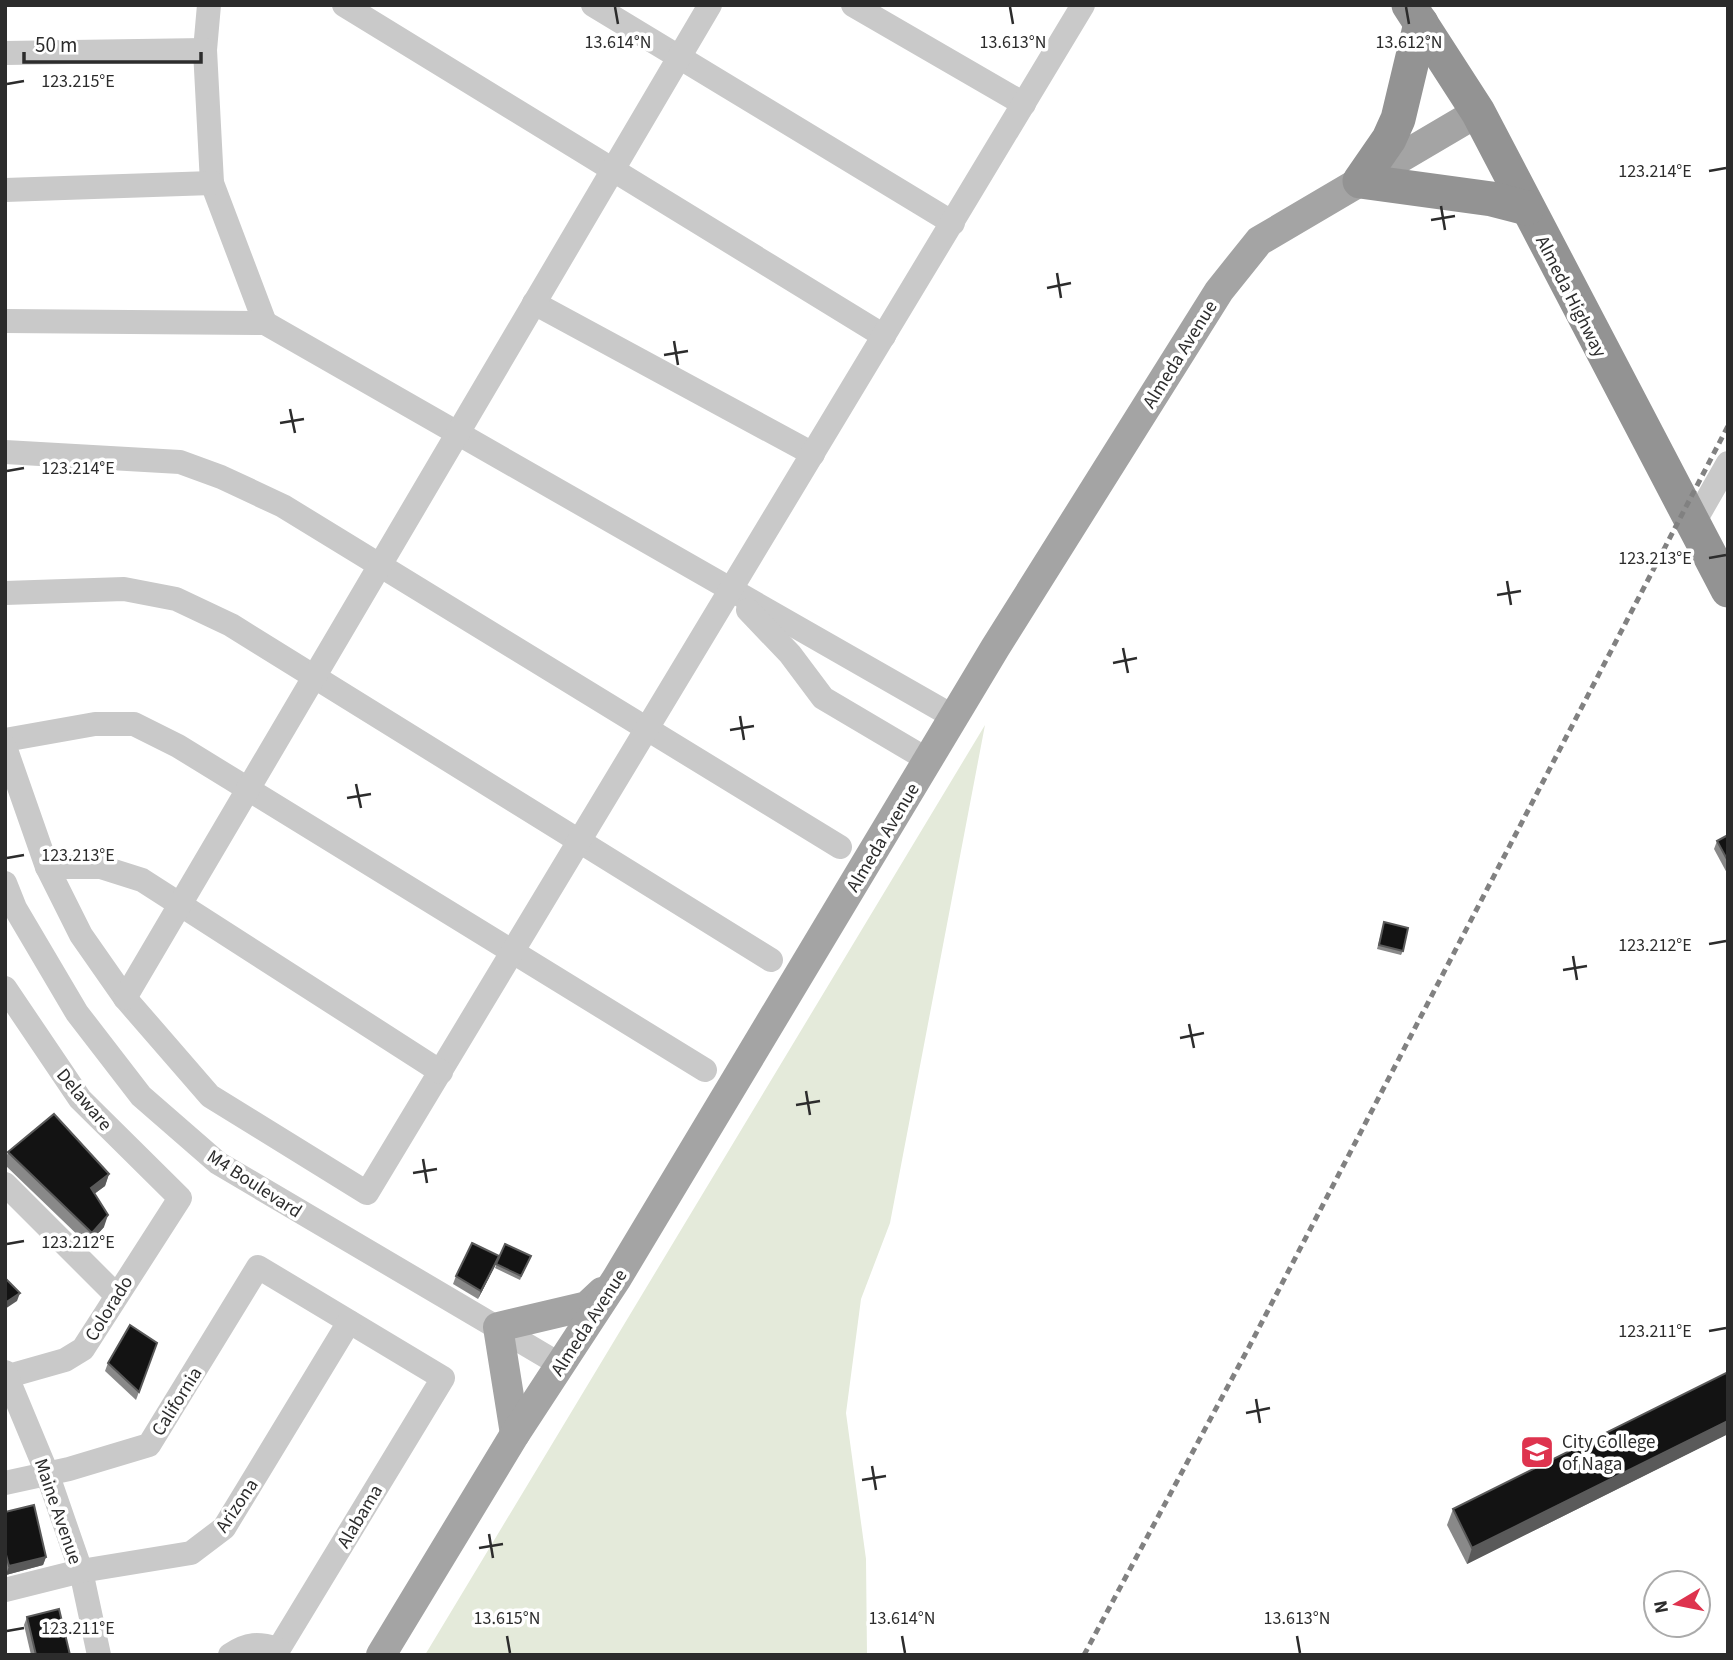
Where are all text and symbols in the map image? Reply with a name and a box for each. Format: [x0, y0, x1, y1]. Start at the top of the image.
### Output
scale bar [24, 21, 201, 65]
text: 50 m [35, 30, 77, 60]
text: 13.614°N [585, 30, 651, 55]
text: 13.613°N [980, 30, 1046, 55]
text: 13.612°N [1376, 30, 1442, 55]
text: 123.215°E [41, 69, 115, 94]
text: 123.214°E [1618, 159, 1692, 184]
street label: Almeda Highway [1528, 231, 1613, 362]
street label: Almeda Avenue [1136, 296, 1224, 414]
text: 123.214°E [41, 456, 115, 481]
text: 123.213°E [1618, 546, 1692, 571]
street label: Almeda Avenue [840, 778, 926, 897]
text: 123.213°E [41, 843, 115, 868]
text: 123.212°E [1618, 933, 1692, 958]
street label: Delaware [50, 1063, 118, 1137]
street label: M4 Boulevard [201, 1143, 307, 1225]
text: 123.212°E [41, 1230, 115, 1255]
street label: Almeda Avenue [544, 1264, 634, 1382]
street label: Colorado [79, 1271, 140, 1347]
text: 123.211°E [1618, 1319, 1692, 1344]
street label: California [145, 1362, 209, 1442]
place label: City College of Naga [1562, 1429, 1655, 1478]
school or university icon: City College of Naga [1518, 1433, 1556, 1471]
street label: Maine Avenue [27, 1455, 88, 1568]
street label: Arizona [209, 1474, 265, 1538]
street label: Alabama [331, 1480, 390, 1554]
north arrow [1642, 1569, 1712, 1639]
text: N [1647, 1598, 1676, 1615]
text: 13.615°N [474, 1606, 540, 1631]
text: 13.614°N [869, 1606, 935, 1631]
text: 13.613°N [1264, 1606, 1330, 1631]
text: 123.211°E [41, 1616, 115, 1641]

